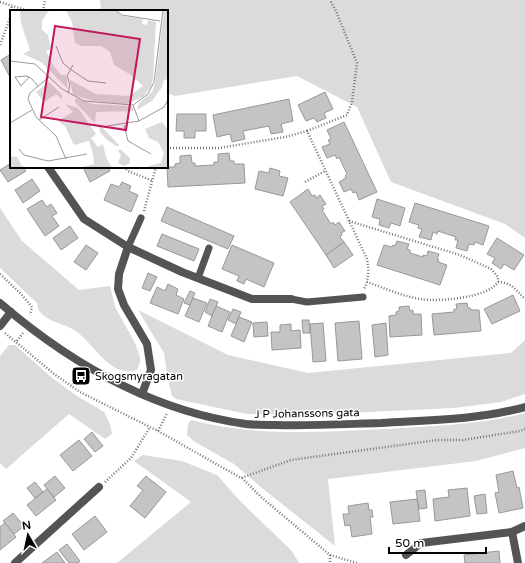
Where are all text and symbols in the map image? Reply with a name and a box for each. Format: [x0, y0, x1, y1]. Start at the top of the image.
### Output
inset map [10, 10, 168, 168]
bus stop icon: Skogsmyragatan [70, 365, 92, 387]
place label: Skogsmyragatan [95, 370, 183, 383]
street label: J P Johanssons gata [254, 406, 360, 421]
north arrow [8, 515, 48, 555]
text: N [21, 519, 32, 533]
scale bar [389, 529, 486, 555]
text: 50 m [395, 536, 424, 550]

